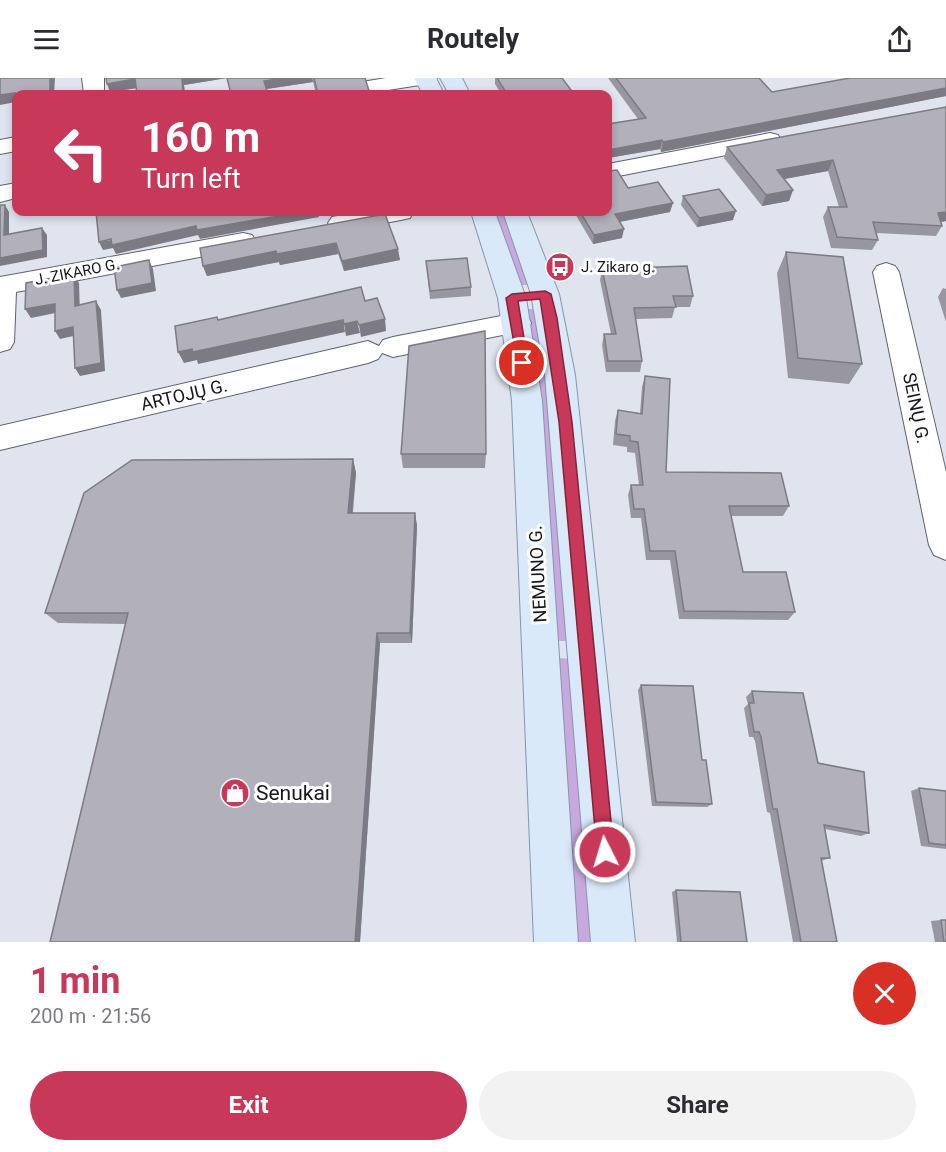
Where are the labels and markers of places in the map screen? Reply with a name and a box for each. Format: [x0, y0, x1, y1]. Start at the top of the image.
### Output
bus stop icon: J. Zikaro g. [544, 251, 576, 283]
place label: J. Zikaro g. [581, 258, 655, 276]
pin [496, 337, 547, 388]
shop icon: Senukai [219, 777, 251, 809]
place label: Senukai [256, 781, 330, 805]

